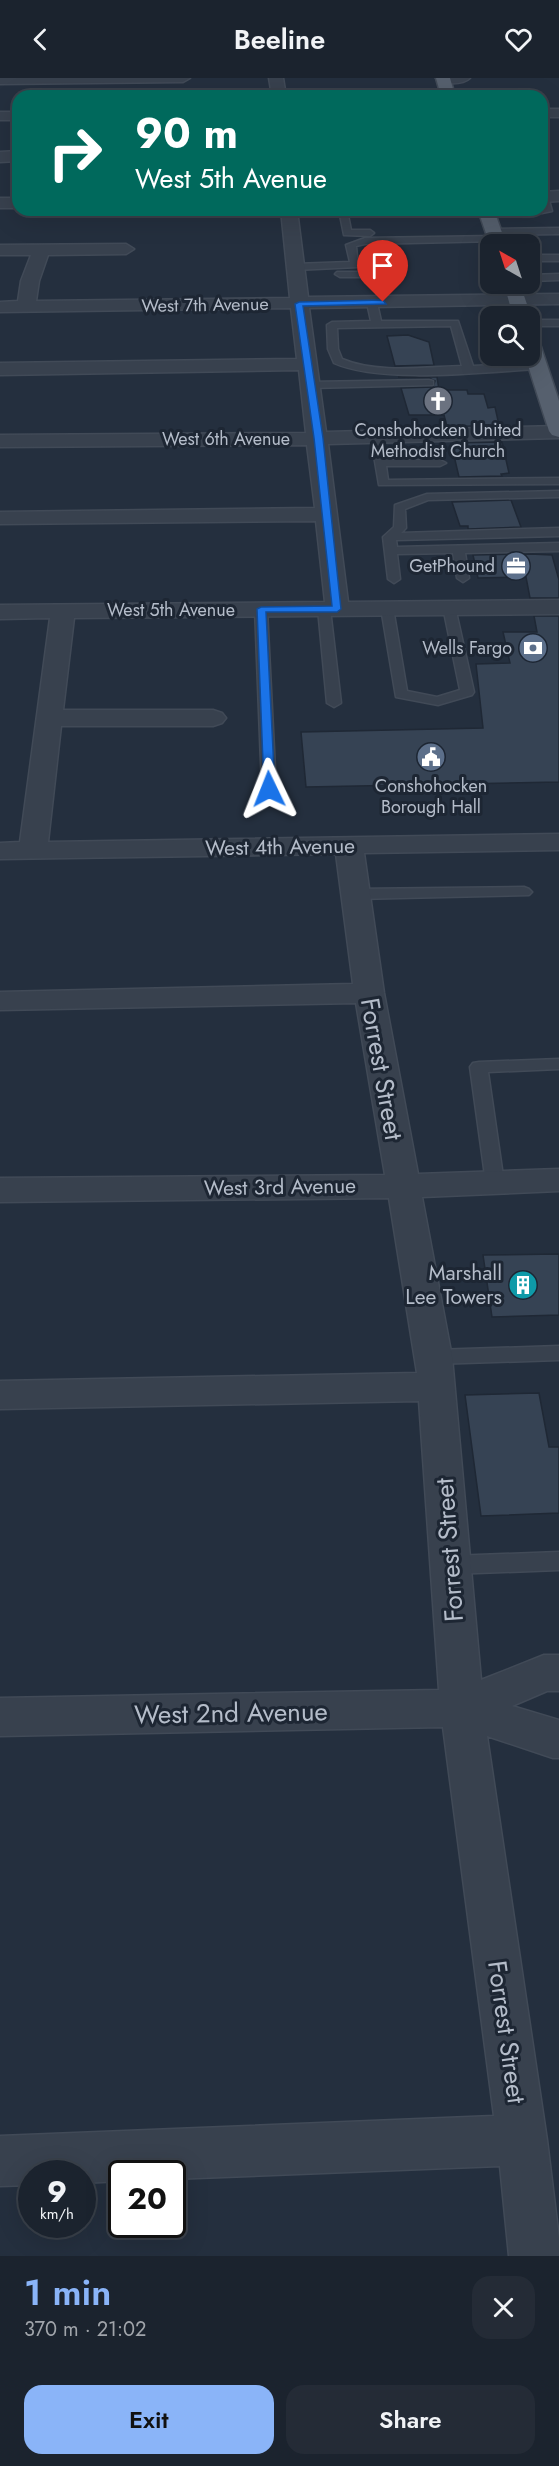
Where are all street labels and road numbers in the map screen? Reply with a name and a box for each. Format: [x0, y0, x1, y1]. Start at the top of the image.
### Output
street label: West 7th Avenue [141, 291, 269, 319]
street label: West 6th Avenue [162, 426, 290, 452]
street label: West 5th Avenue [107, 597, 235, 623]
street label: West 4th Avenue [205, 831, 355, 863]
street label: Forrest Street [351, 995, 413, 1144]
street label: West 3rd Avenue [204, 1171, 356, 1203]
street label: Forrest Street [425, 1476, 473, 1623]
street label: West 2nd Avenue [134, 1692, 328, 1734]
street label: Forrest Street [478, 1958, 536, 2107]

